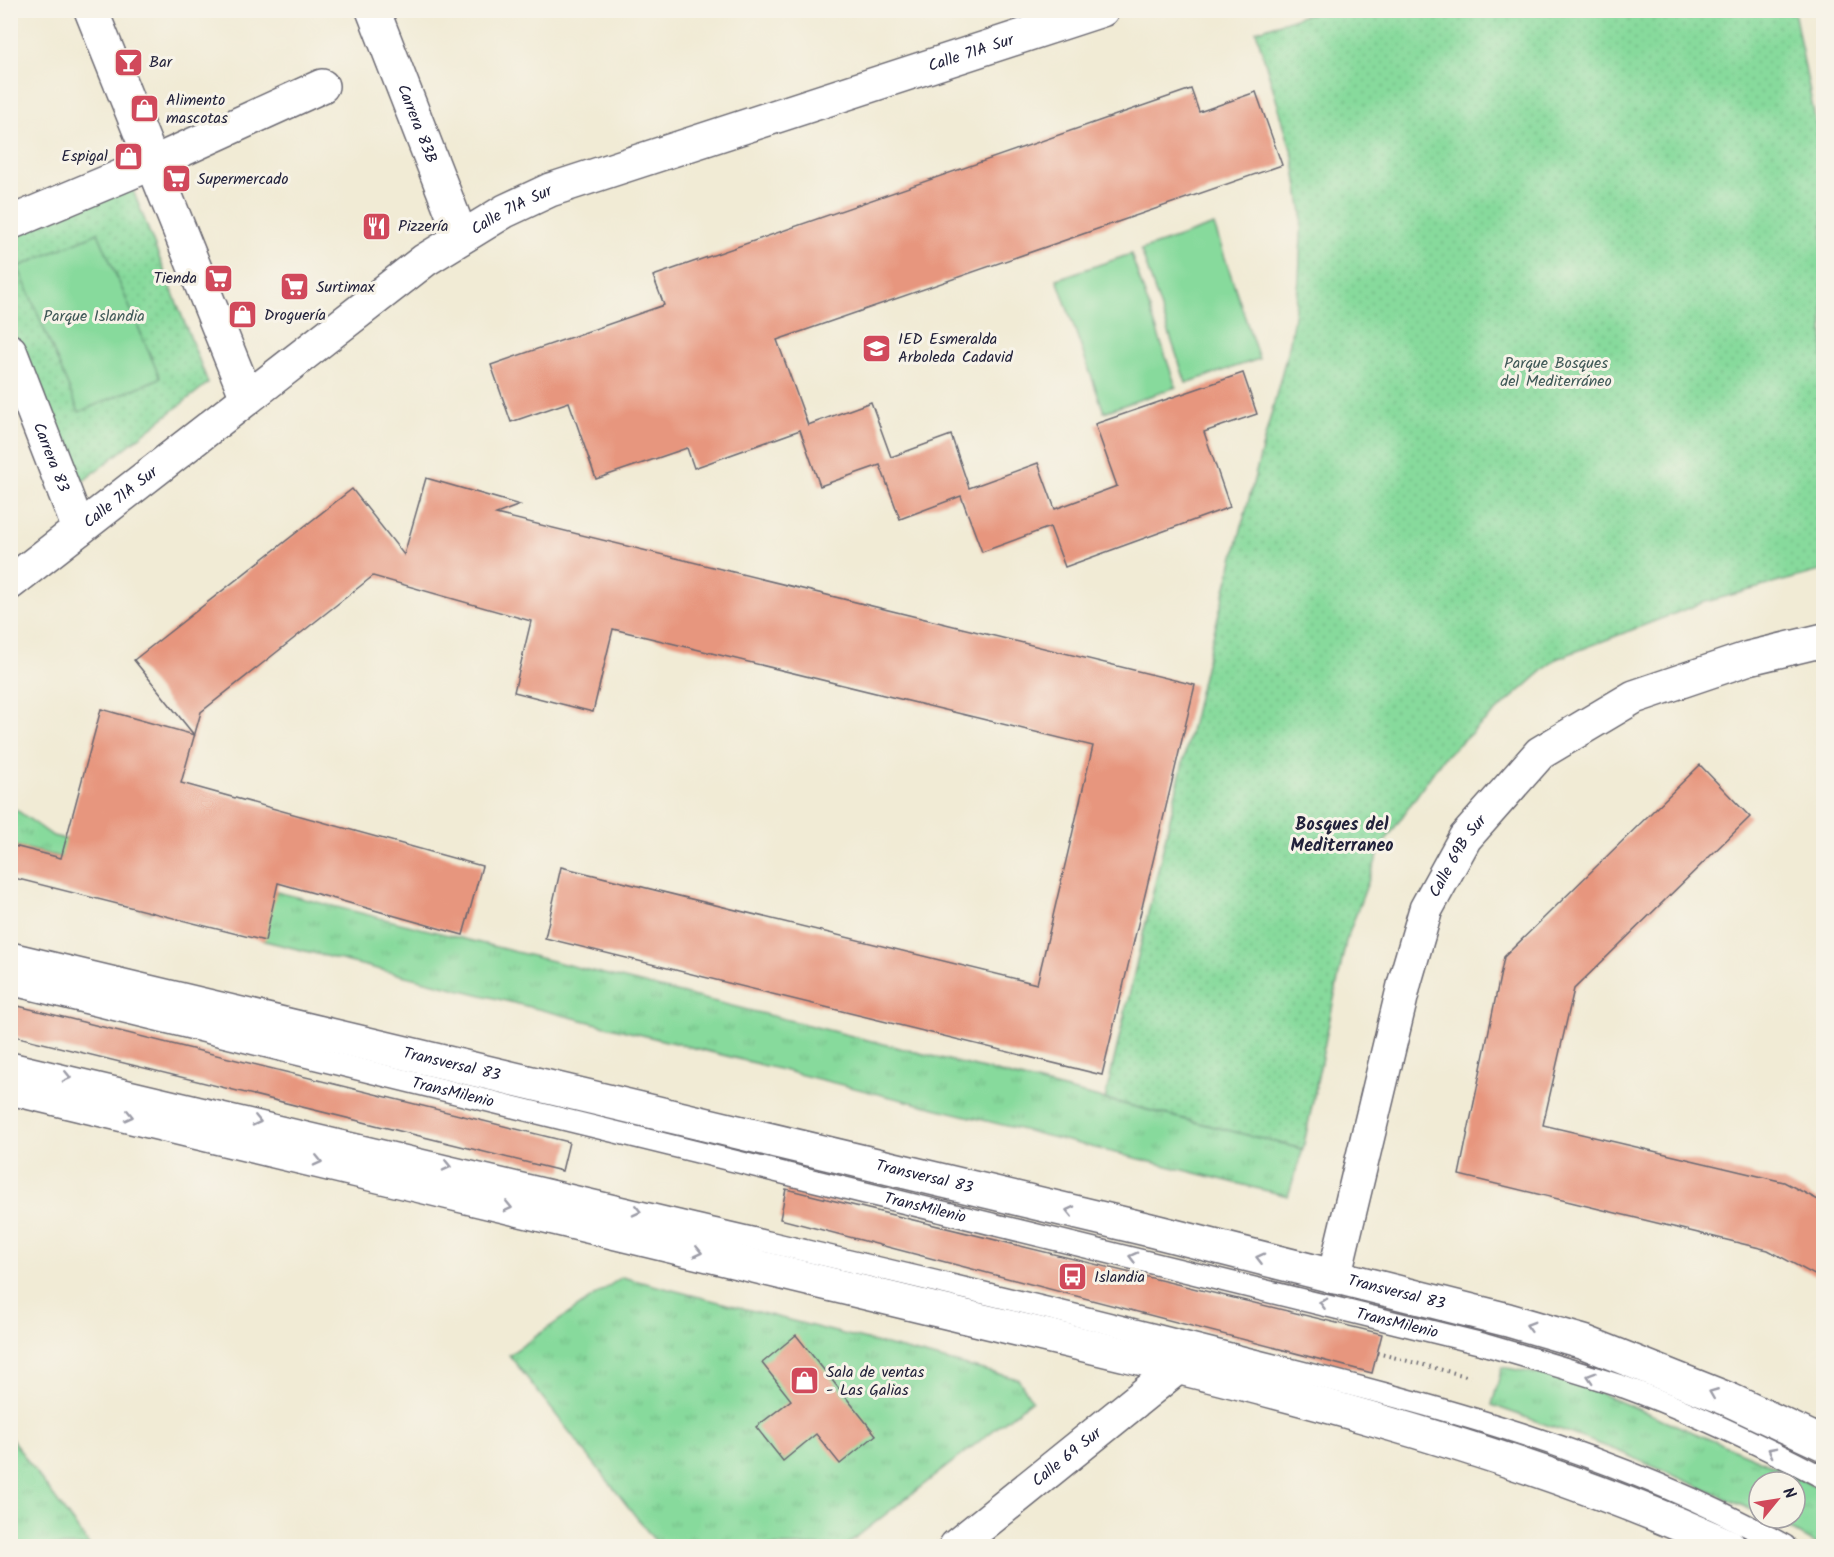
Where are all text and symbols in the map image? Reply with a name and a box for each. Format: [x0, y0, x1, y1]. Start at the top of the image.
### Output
street label: Calle 71A Sur [925, 27, 1018, 78]
bar icon: Bar [112, 46, 144, 78]
place label: Bar [149, 50, 174, 75]
street label: Carrera 83B [391, 80, 444, 167]
place label: Alimento mascotas [166, 88, 228, 131]
shop icon: Alimento mascotas [129, 93, 161, 125]
shop icon: Espigal [113, 140, 145, 172]
place label: Espigal [61, 144, 108, 169]
supermarket icon: Supermercado [160, 163, 192, 195]
place label: Supermercado [197, 167, 288, 192]
street label: Calle 71A Sur [466, 178, 558, 242]
restaurant icon: Pizzería [361, 210, 393, 242]
place label: Pizzería [398, 214, 448, 239]
supermarket icon: Tienda [202, 262, 234, 294]
place label: Tienda [153, 266, 197, 291]
supermarket icon: Surtimax [279, 271, 311, 303]
place label: Surtimax [316, 275, 376, 300]
shop icon: Droguería [227, 299, 259, 331]
place label: Droguería [264, 303, 326, 328]
park label: Parque Islandia [43, 304, 145, 329]
place label: IED Esmeralda Arboleda Cadavid [898, 327, 1014, 370]
school or university icon: IED Esmeralda Arboleda Cadavid [861, 332, 893, 364]
park label: Parque Bosques del Mediterráneo [1500, 351, 1612, 394]
street label: Carrera 83 [26, 419, 76, 496]
street label: Calle 71A Sur [78, 459, 164, 534]
street label: Calle 69B Sur [1422, 808, 1494, 902]
district label: Bosques del Mediterraneo [1291, 811, 1393, 861]
street label: Transversal 83 [400, 1040, 503, 1088]
one-way arrow [62, 1069, 72, 1082]
street label: TransMilenio [409, 1070, 497, 1114]
one-way arrow [123, 1108, 133, 1121]
one-way arrow [252, 1114, 262, 1127]
street label: Transversal 83 [873, 1153, 976, 1200]
one-way arrow [313, 1154, 323, 1167]
one-way arrow [442, 1159, 452, 1172]
street label: TransMilenio [881, 1186, 969, 1230]
one-way arrow [503, 1199, 513, 1212]
one-way arrow [632, 1203, 642, 1216]
one-way arrow [1066, 1206, 1076, 1219]
one-way arrow [692, 1245, 702, 1258]
one-way arrow [1128, 1251, 1138, 1264]
one-way arrow [1255, 1253, 1265, 1266]
bus stop icon: Islandia [1057, 1261, 1089, 1293]
place label: Islandia [1094, 1265, 1145, 1290]
street label: Transversal 83 [1345, 1268, 1448, 1316]
one-way arrow [1318, 1297, 1328, 1310]
street label: TransMilenio [1353, 1301, 1441, 1345]
one-way arrow [1525, 1321, 1536, 1333]
place label: Sala de ventas - Las Galias [826, 1360, 925, 1403]
shop icon: Sala de ventas - Las Galias [789, 1365, 821, 1397]
one-way arrow [1586, 1372, 1597, 1384]
one-way arrow [1708, 1388, 1719, 1400]
street label: Calle 69 Sur [1026, 1420, 1108, 1493]
one-way arrow [1767, 1447, 1778, 1458]
north arrow [1747, 1470, 1807, 1530]
text: N [1775, 1483, 1802, 1504]

